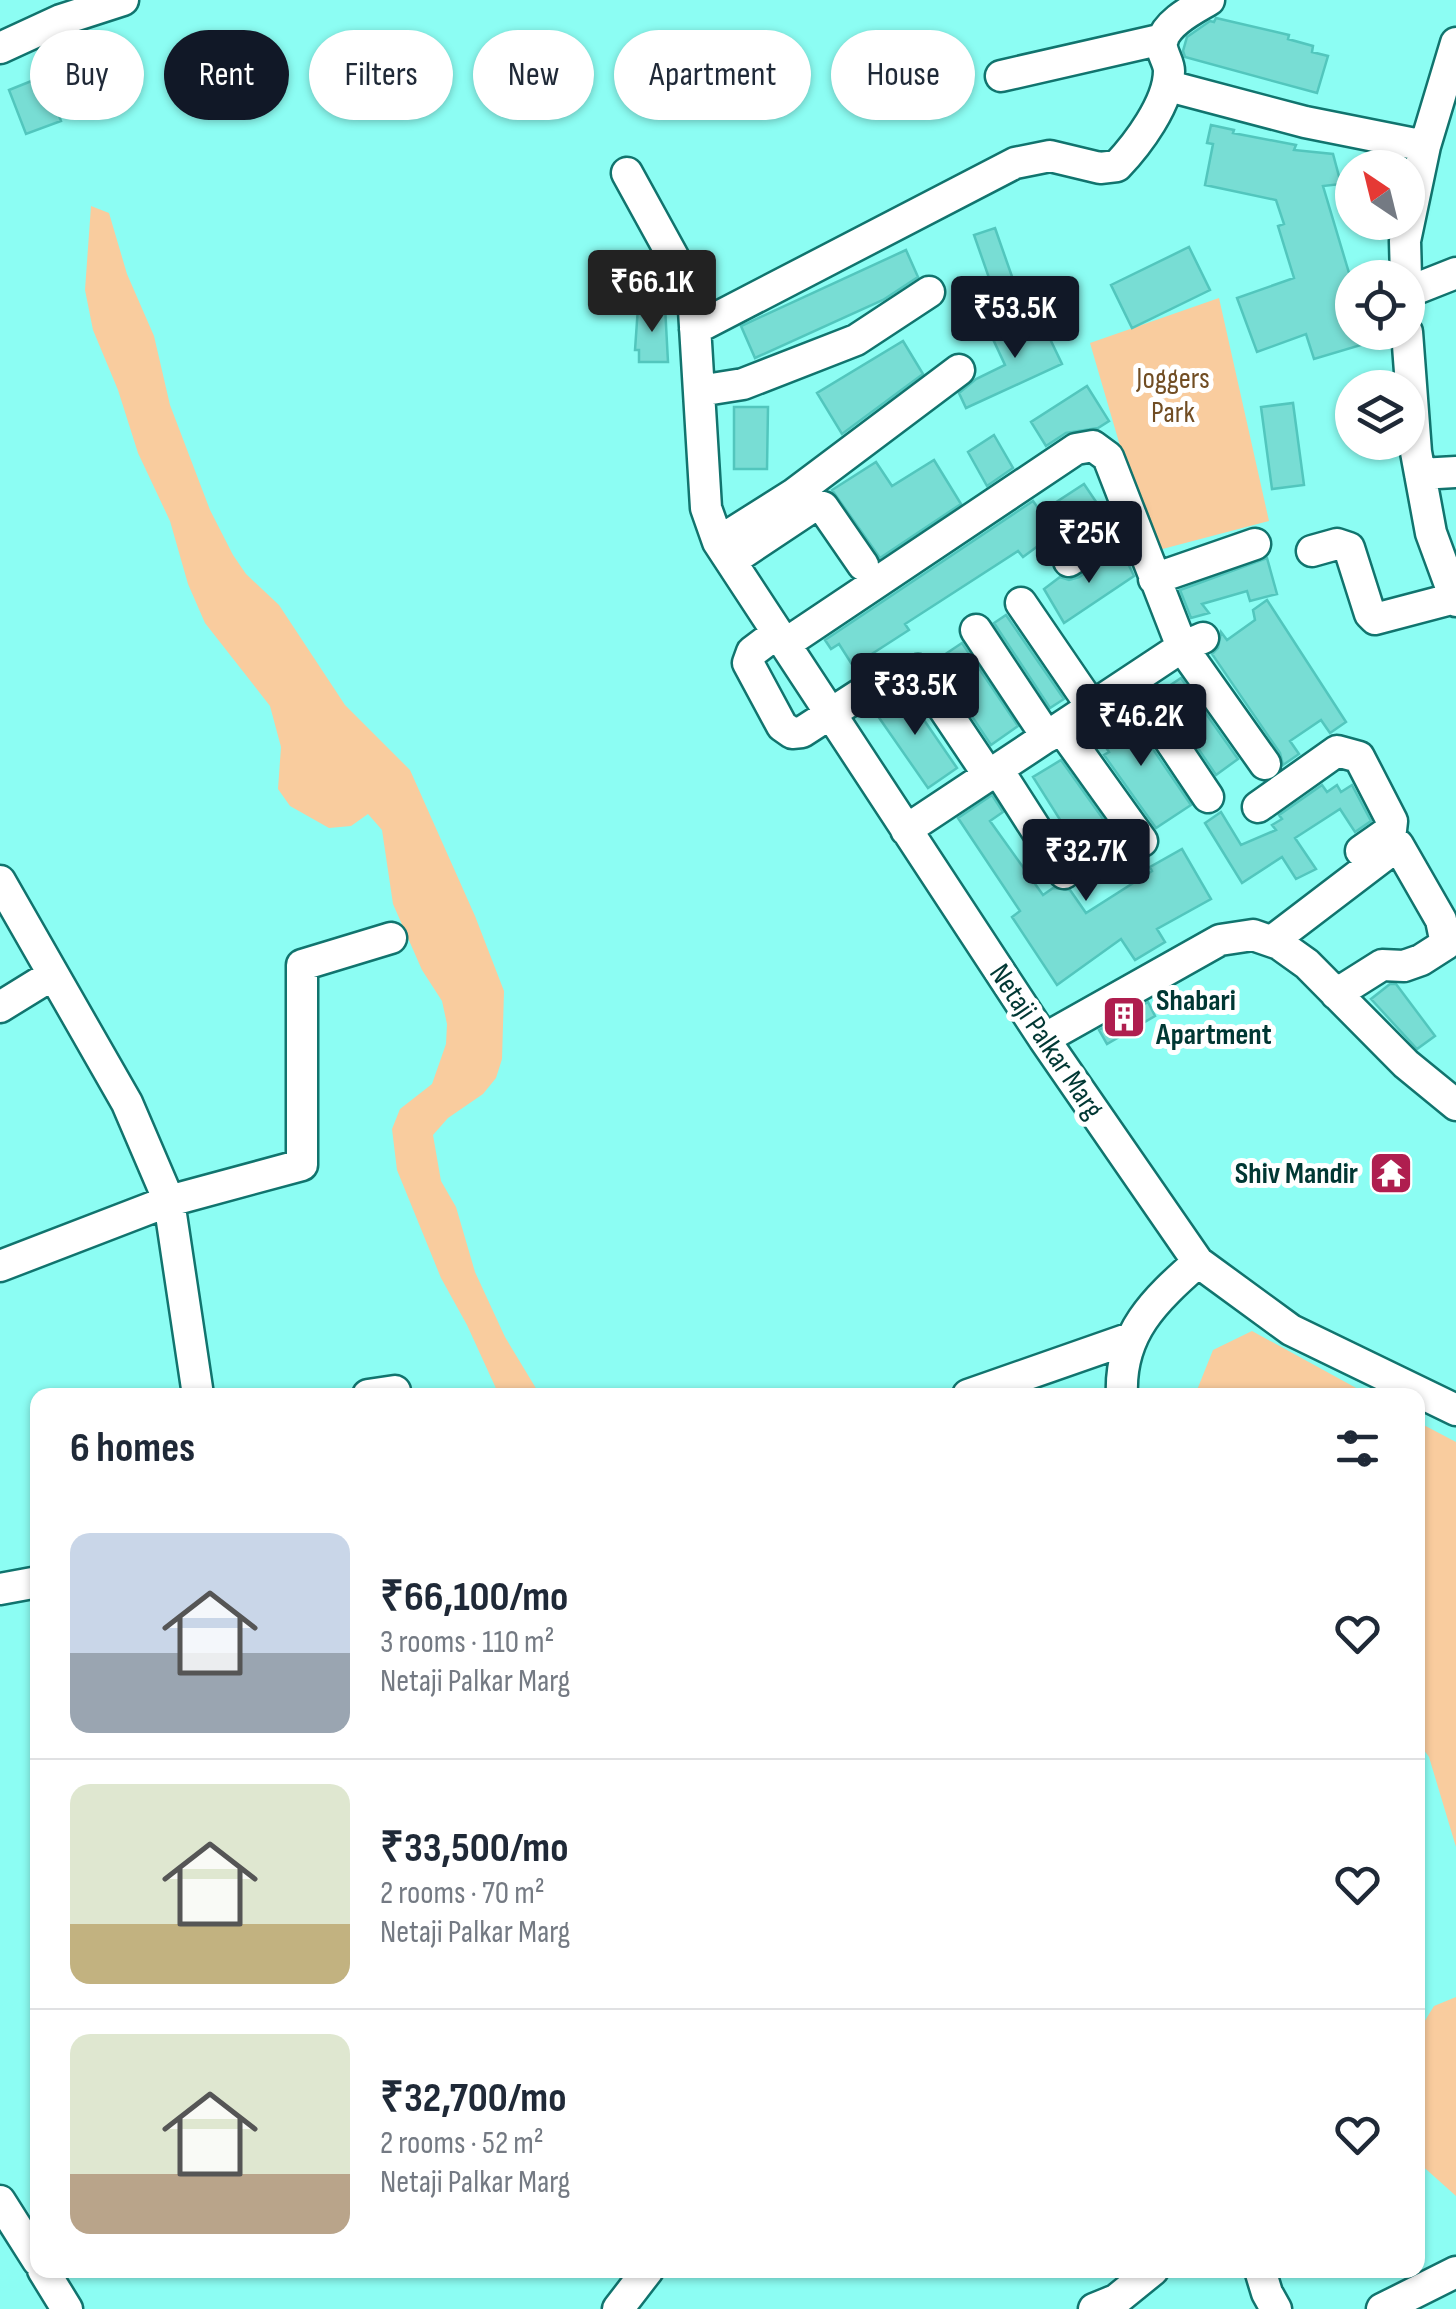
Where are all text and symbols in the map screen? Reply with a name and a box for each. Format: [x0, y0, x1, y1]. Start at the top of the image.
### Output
chip: Buy [30, 30, 144, 120]
chip: Rent [164, 30, 289, 120]
chip: Filters [309, 30, 453, 120]
chip: New [473, 30, 594, 120]
chip: Apartment [614, 30, 811, 120]
chip: House [831, 30, 975, 120]
north arrow [1335, 150, 1425, 240]
map controls [1335, 150, 1425, 460]
pin: ₹66.1K [571, 250, 733, 335]
button: locate [1335, 260, 1425, 350]
text: ₹66.1K [610, 263, 694, 302]
pin: ₹53.5K [934, 276, 1096, 361]
text: ₹53.5K [973, 289, 1057, 328]
park label: Joggers Park [1135, 361, 1210, 431]
button: layers [1335, 370, 1425, 460]
pin: ₹25K [1030, 501, 1148, 586]
text: ₹25K [1058, 514, 1120, 553]
pin: ₹33.5K [834, 653, 996, 738]
text: ₹33.5K [873, 666, 957, 705]
pin: ₹46.2K [1060, 684, 1222, 769]
text: ₹46.2K [1098, 697, 1184, 736]
pin: ₹32.7K [1005, 819, 1167, 904]
text: ₹32.7K [1045, 832, 1127, 871]
street label: Netaji Palkar Marg [981, 958, 1111, 1126]
place label: Shabari Apartment [1155, 983, 1272, 1053]
building icon: Shabari Apartment [1101, 994, 1147, 1040]
temple icon: Shiv Mandir [1368, 1150, 1414, 1196]
place label: Shiv Mandir [1235, 1156, 1358, 1192]
icon: filters [1330, 1421, 1385, 1476]
text: 6 homes [70, 1423, 195, 1474]
text: ₹66,100/mo [380, 1572, 568, 1623]
icon: home [150, 1573, 270, 1693]
icon: heart [1330, 1606, 1385, 1661]
text: 3 rooms · 110 m² [380, 1623, 555, 1662]
text: Netaji Palkar Marg [380, 1662, 570, 1701]
text: ₹33,500/mo [380, 1823, 569, 1874]
icon: home [150, 1824, 270, 1944]
icon: heart [1330, 1857, 1385, 1912]
text: 2 rooms · 70 m² [380, 1874, 545, 1913]
text: Netaji Palkar Marg [380, 1913, 570, 1952]
text: ₹32,700/mo [380, 2073, 566, 2124]
icon: home [150, 2074, 270, 2194]
icon: heart [1330, 2107, 1385, 2162]
text: 2 rooms · 52 m² [380, 2124, 544, 2163]
text: Netaji Palkar Marg [380, 2163, 570, 2202]

